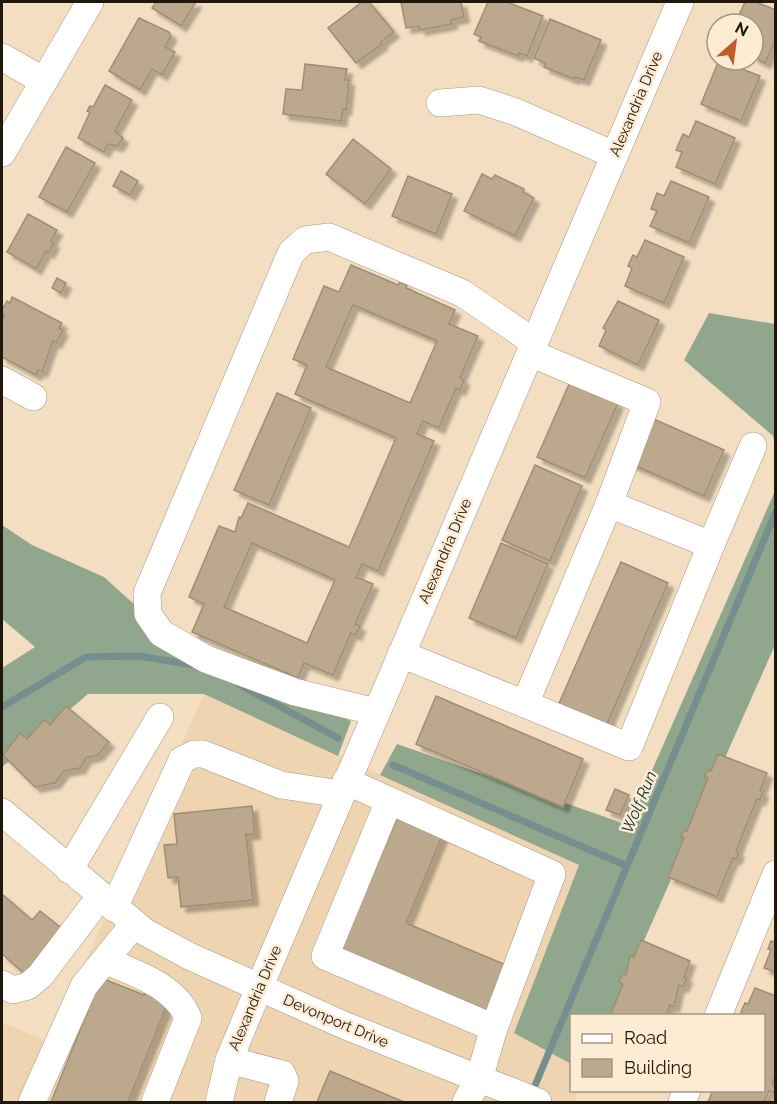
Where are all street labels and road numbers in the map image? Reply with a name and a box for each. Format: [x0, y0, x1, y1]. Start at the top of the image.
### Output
street label: Alexandria Drive [606, 48, 666, 159]
street label: Alexandria Drive [415, 495, 475, 606]
street label: Alexandria Drive [225, 942, 285, 1053]
street label: Devonport Drive [281, 991, 392, 1051]

